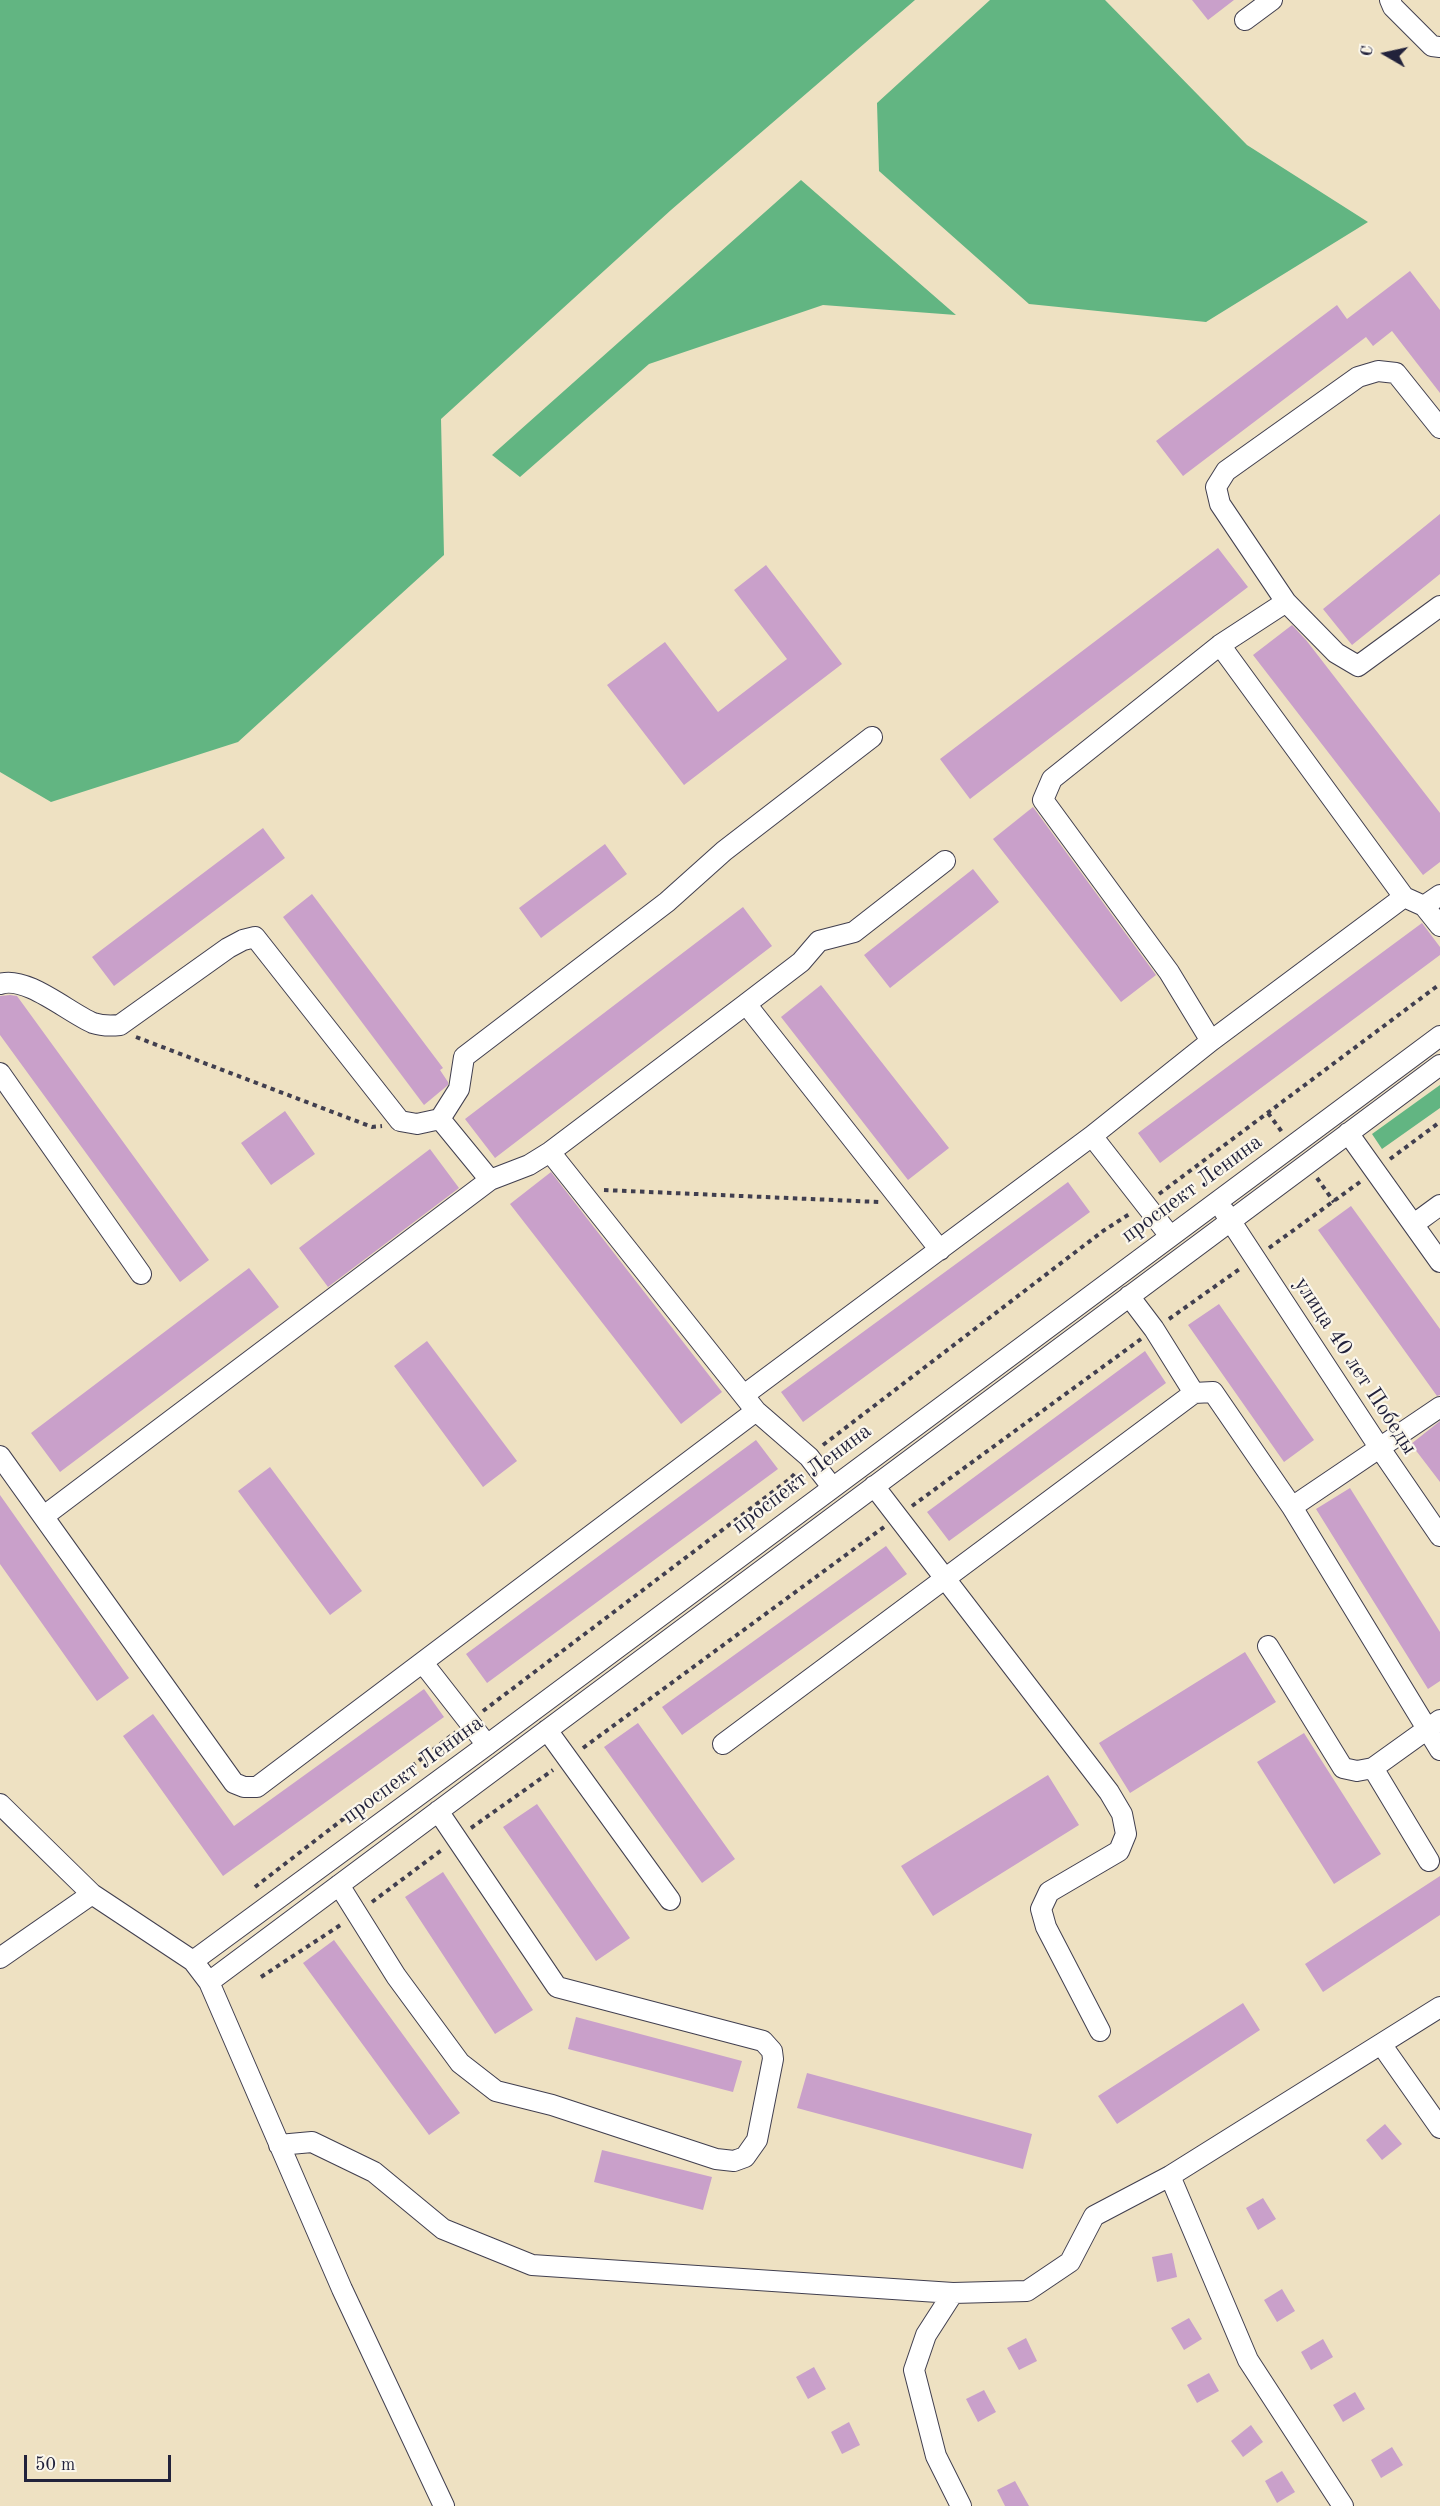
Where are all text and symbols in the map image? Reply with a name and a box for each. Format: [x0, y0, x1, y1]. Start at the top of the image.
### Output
north arrow [1356, 24, 1416, 84]
text: С [1359, 45, 1377, 58]
street label: проспект Ленина [1116, 1129, 1268, 1249]
street label: улица 40 лет Победы [1288, 1272, 1422, 1460]
street label: проспект Ленина [727, 1418, 877, 1540]
street label: проспект Ленина [337, 1710, 489, 1830]
scale bar [27, 2443, 174, 2481]
text: 50 m [35, 2456, 75, 2474]

